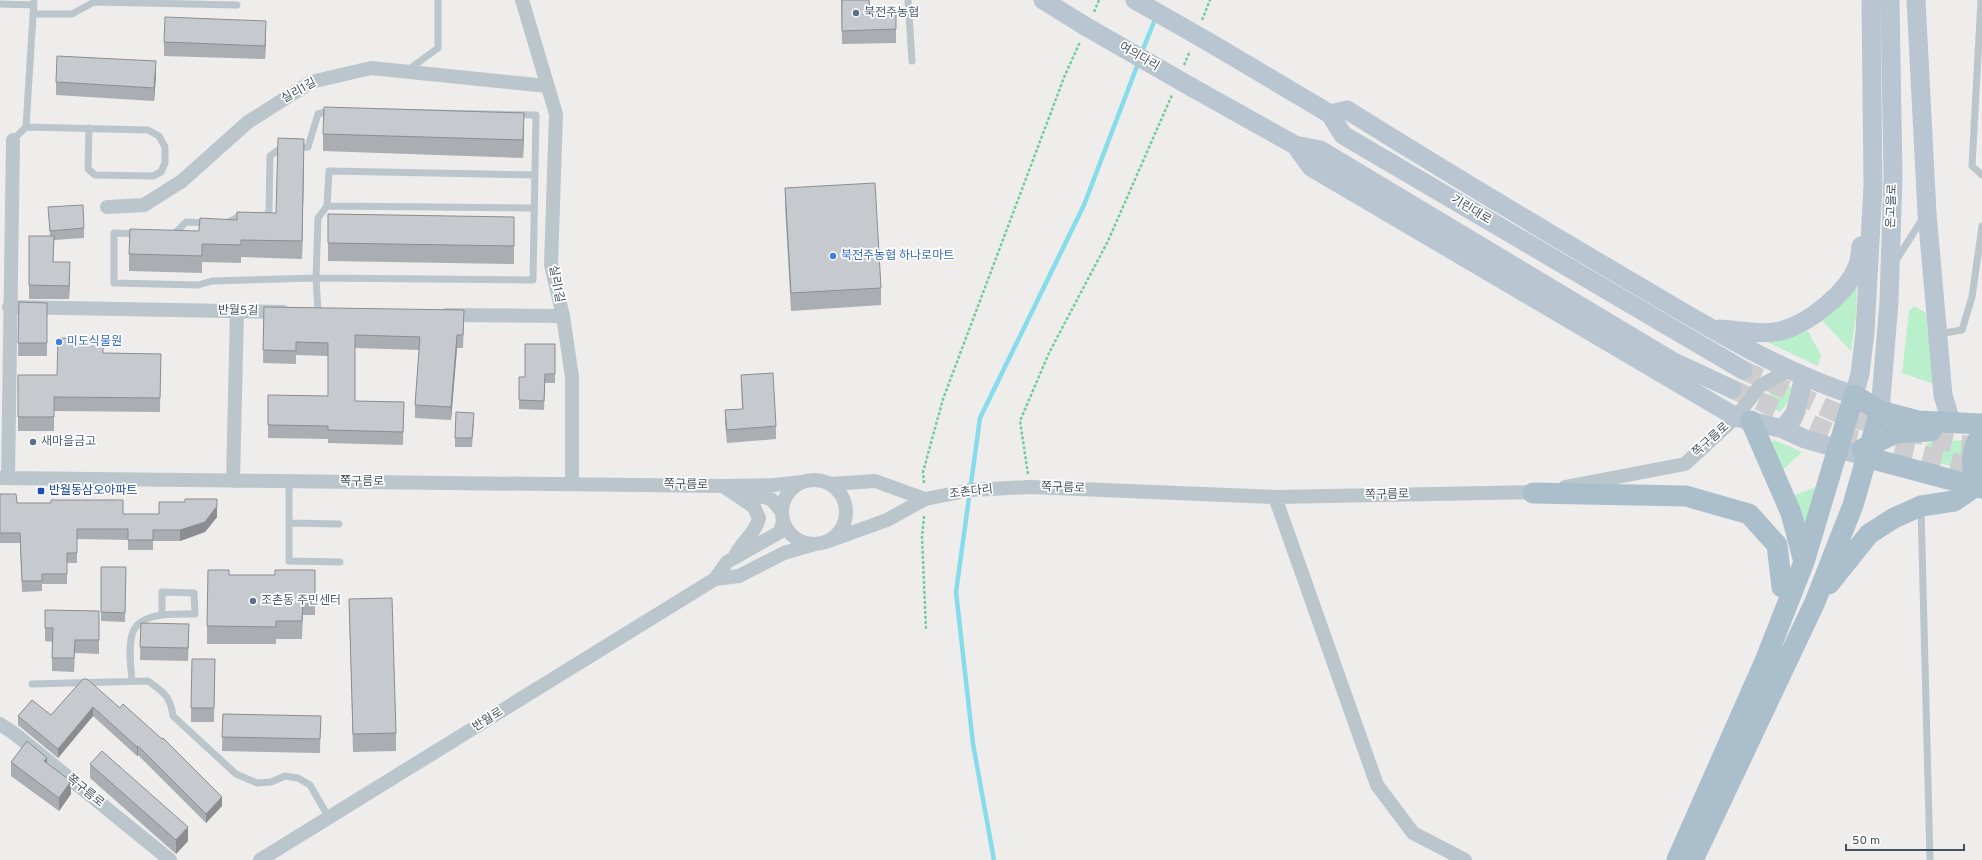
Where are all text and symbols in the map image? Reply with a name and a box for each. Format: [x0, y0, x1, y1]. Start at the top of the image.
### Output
place label: 북전주농협 [864, 5, 919, 21]
marker: 북전주농협 [851, 8, 861, 18]
street label: 여의다리 [1116, 39, 1162, 75]
street label: 실리1길 [279, 75, 319, 107]
street label: 온고을로 [1883, 184, 1901, 228]
street label: 기린대로 [1448, 192, 1494, 228]
place label: 북전주농협 하나로마트 [841, 248, 954, 264]
marker: 북전주농협 하나로마트 [828, 251, 838, 261]
street label: 실리1길 [545, 264, 567, 304]
street label: 반월5길 [218, 303, 258, 319]
place label: 미도식물원 [67, 334, 122, 350]
marker: 미도식물원 [54, 337, 64, 347]
street label: 쪽구름로 [1689, 419, 1733, 461]
place label: 새마을금고 [41, 434, 96, 450]
marker: 새마을금고 [28, 437, 38, 447]
street label: 쪽구름로 [340, 474, 384, 490]
street label: 쪽구름로 [664, 477, 708, 493]
street label: 쪽구름로 [1041, 479, 1085, 497]
street label: 조촌다리 [948, 481, 994, 503]
place label: 반월동삼오아파트 [49, 483, 137, 499]
marker: 반월동삼오아파트 [36, 486, 46, 496]
street label: 쪽구름로 [1365, 487, 1409, 503]
place label: 조촌동 주민센터 [261, 593, 341, 609]
marker: 조촌동 주민센터 [248, 596, 258, 606]
street label: 반월로 [470, 704, 506, 736]
street label: 쪽구름로 [63, 771, 107, 811]
scale bar [1846, 826, 1964, 852]
text: 50 m [1852, 833, 1880, 849]

